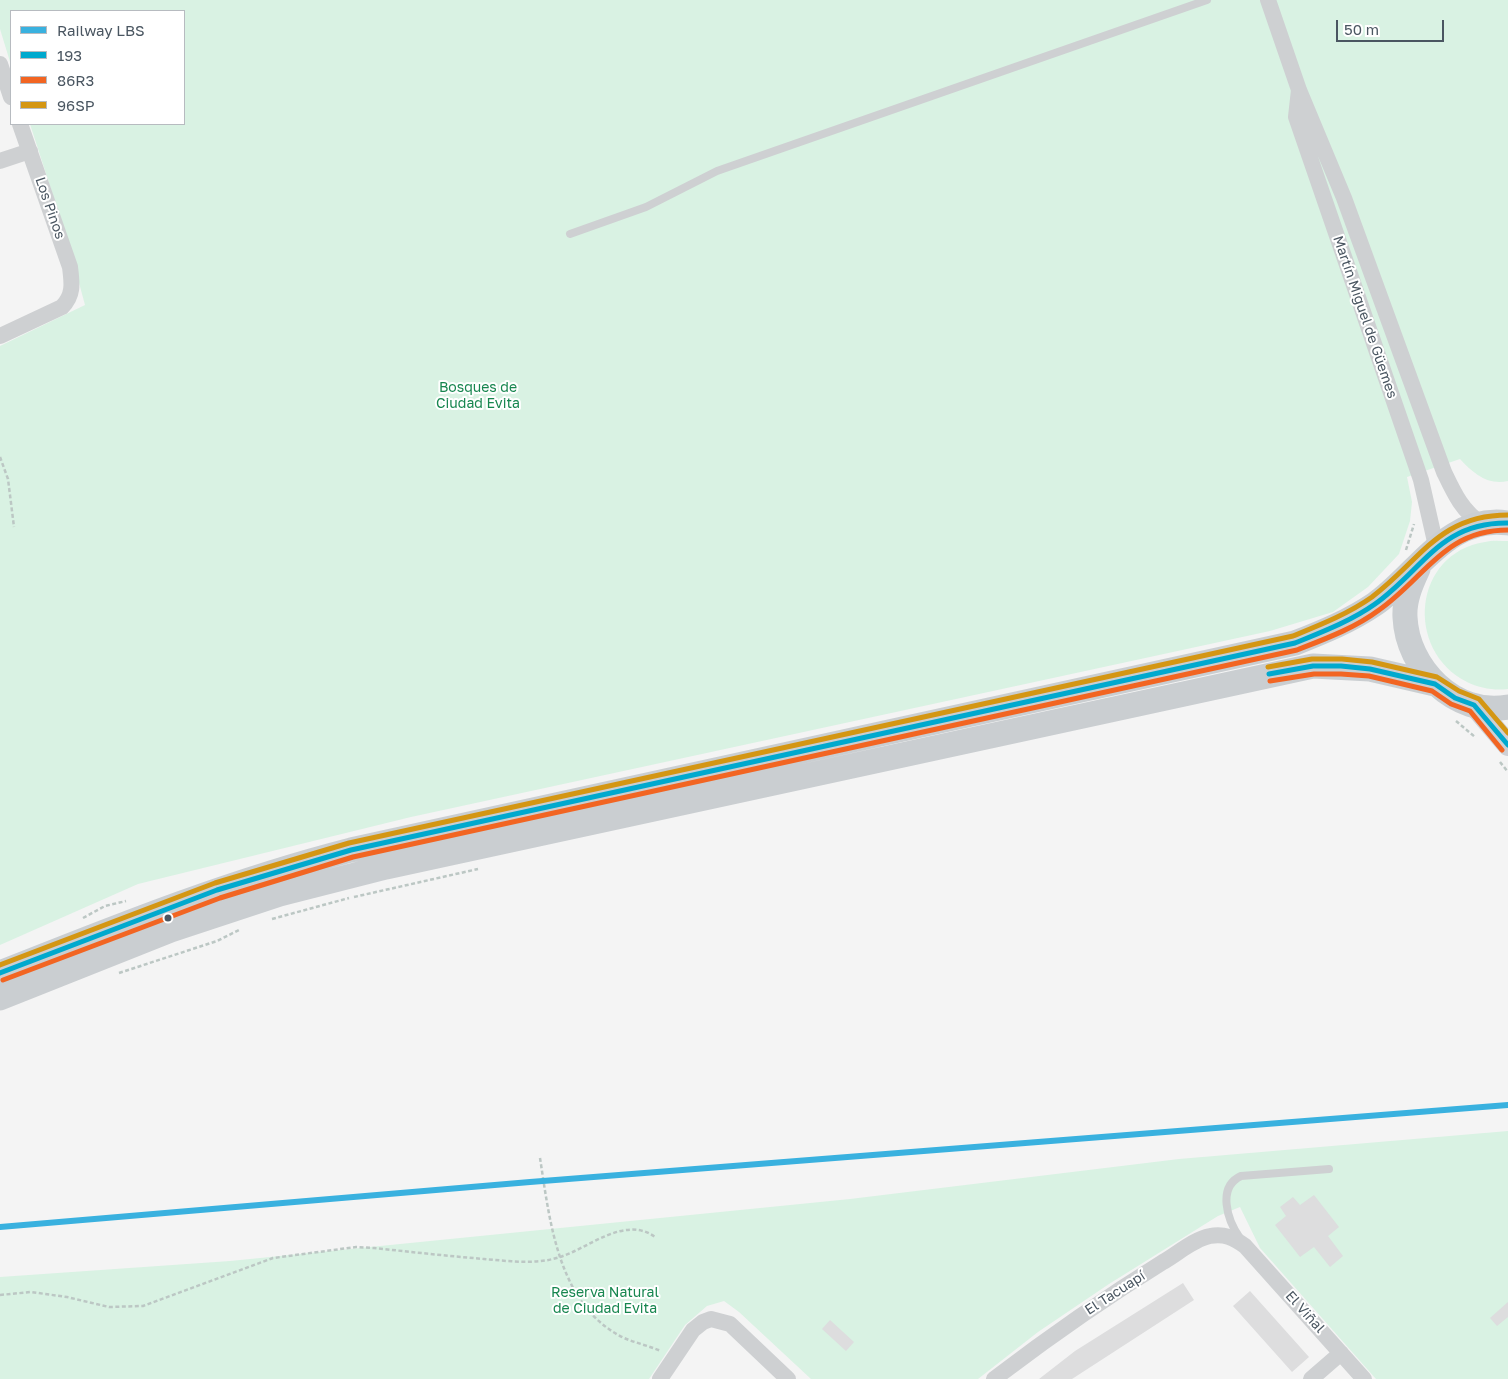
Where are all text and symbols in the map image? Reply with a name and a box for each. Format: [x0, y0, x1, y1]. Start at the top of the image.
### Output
legend [10, 10, 185, 125]
scale bar [1338, 10, 1446, 42]
text: 50 m [1344, 20, 1379, 38]
text: Railway LBS [57, 21, 145, 39]
text: 193 [57, 46, 82, 64]
text: 86R3 [57, 71, 94, 89]
text: 96SP [57, 96, 95, 114]
street label: Los Pinos [32, 175, 68, 241]
street label: Martín Miguel de Güemes [1329, 234, 1401, 400]
park label: Bosques de Ciudad Evita [436, 380, 520, 412]
unlabelled marker [163, 913, 173, 923]
street label: El Tacuapí [1082, 1267, 1148, 1319]
park label: Reserva Natural de Ciudad Evita [551, 1285, 659, 1318]
street label: El Viñal [1282, 1288, 1328, 1336]

